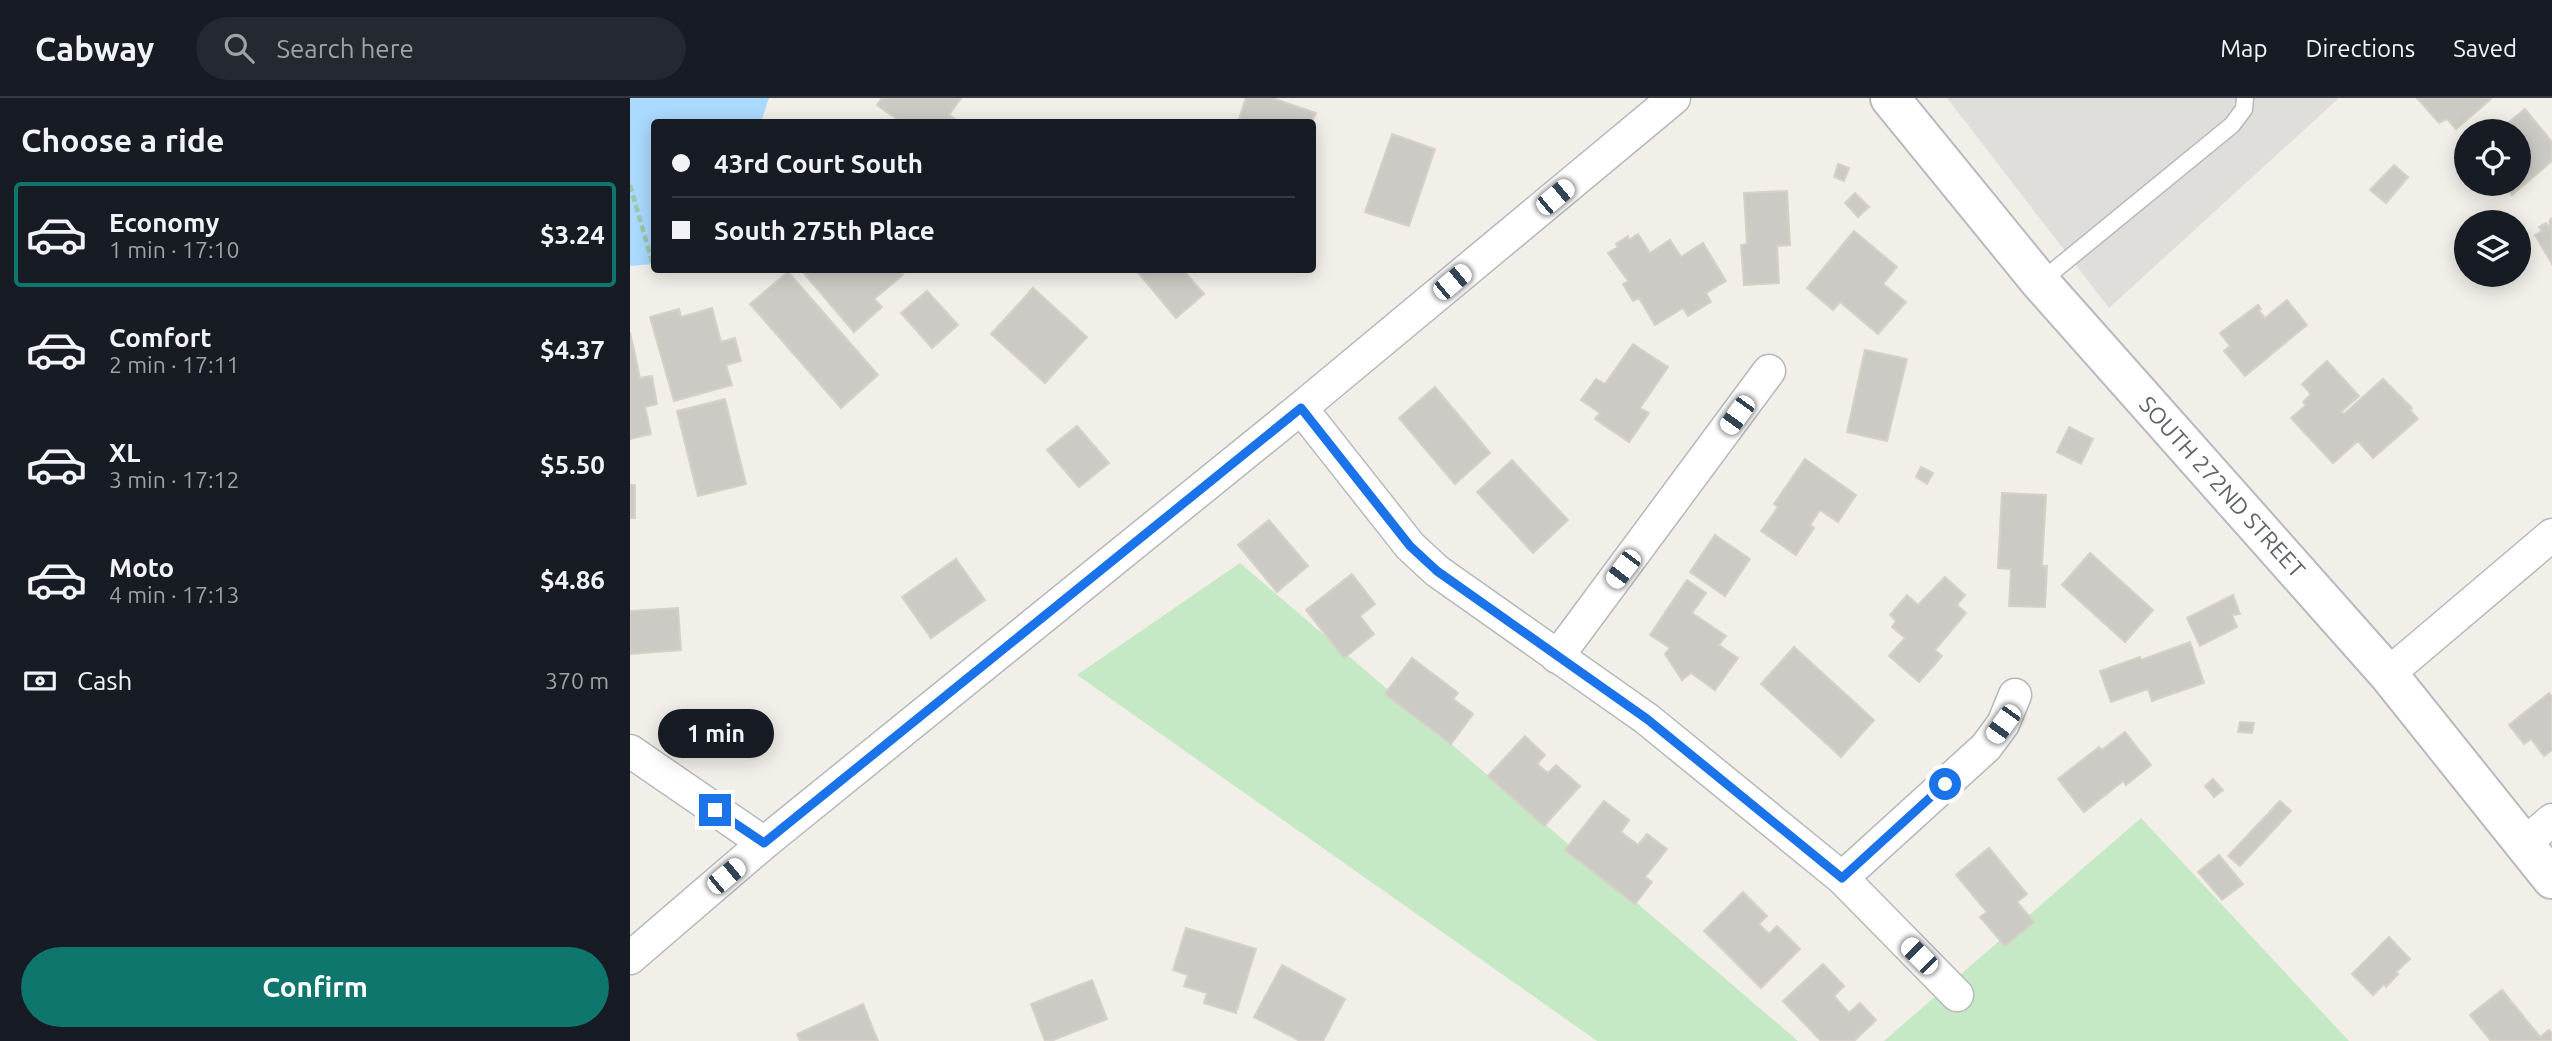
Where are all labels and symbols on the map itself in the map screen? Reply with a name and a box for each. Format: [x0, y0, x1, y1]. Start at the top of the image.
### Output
car [1533, 175, 1578, 219]
car [1430, 260, 1475, 304]
street label: SOUTH 272ND STREET [2135, 391, 2310, 582]
car [1717, 392, 1758, 438]
car [1602, 546, 1645, 592]
car [1983, 701, 2024, 747]
callout: 1 min [657, 708, 773, 758]
route start [1929, 768, 1961, 800]
route end [699, 794, 731, 826]
car [704, 854, 749, 898]
car [1897, 934, 1942, 978]

